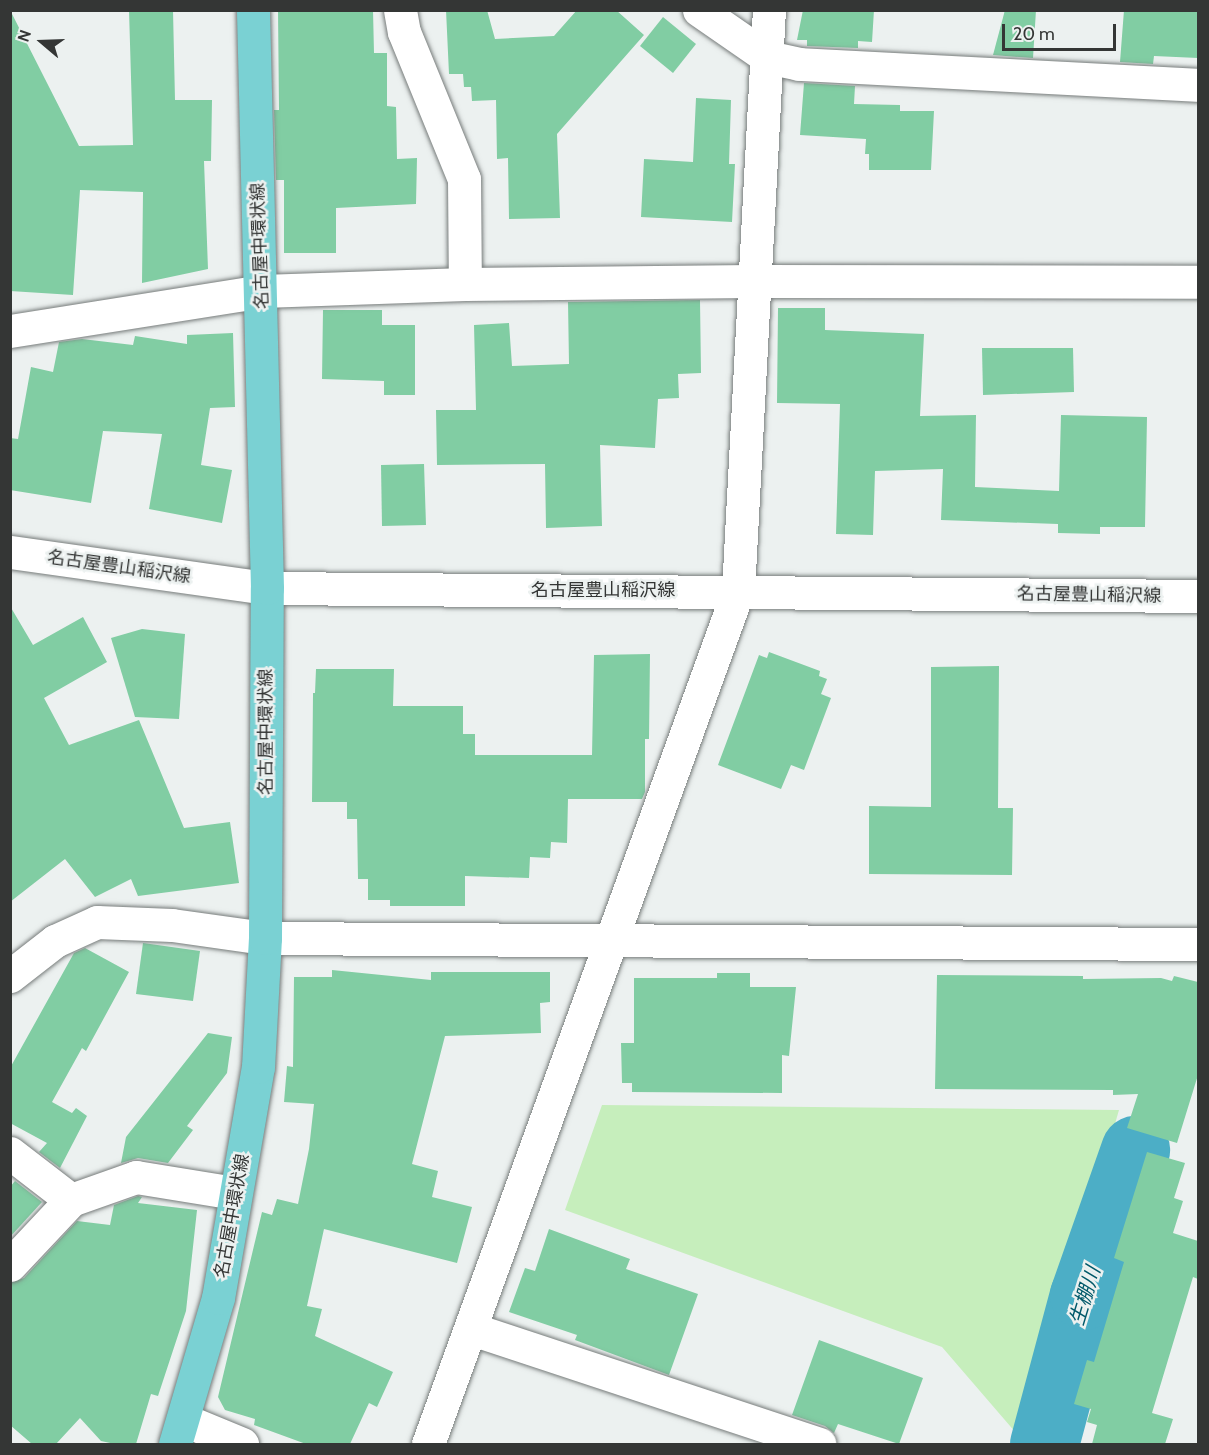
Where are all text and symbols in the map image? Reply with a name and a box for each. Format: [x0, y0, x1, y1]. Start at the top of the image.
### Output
north arrow [12, 12, 72, 72]
scale bar [1005, 12, 1119, 50]
text: 20 m [1013, 23, 1055, 45]
text: N [14, 28, 35, 44]
street label: 名古屋中環状線 [247, 183, 273, 309]
street label: 名古屋豊山稲沢線 [46, 546, 192, 588]
street label: 名古屋豊山稲沢線 [531, 579, 675, 601]
street label: 名古屋豊山稲沢線 [1017, 583, 1161, 607]
street label: 名古屋中環状線 [255, 669, 277, 795]
street label: 名古屋中環状線 [210, 1152, 254, 1280]
water label: 生棚川 [1065, 1264, 1105, 1328]

